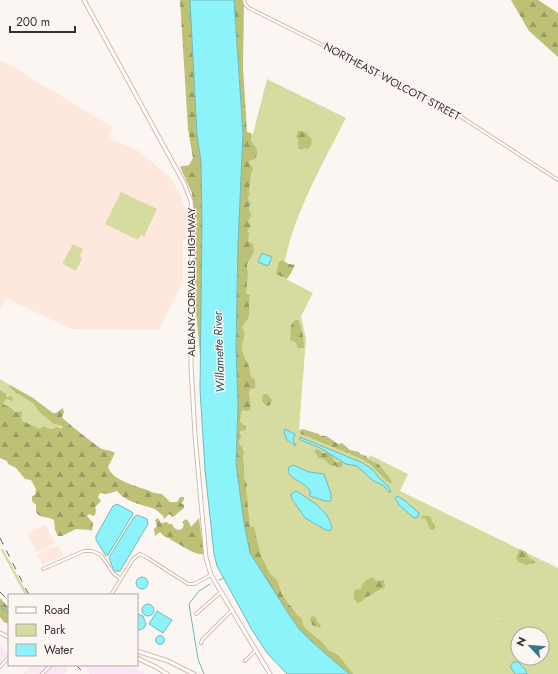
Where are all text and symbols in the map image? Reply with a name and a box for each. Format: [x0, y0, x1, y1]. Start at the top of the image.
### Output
scale bar [10, 8, 75, 34]
text: 200 m [16, 13, 50, 31]
street label: NORTHEAST WOLCOTT STREET [321, 38, 463, 124]
street label: ALBANY-CORVALLIS HIGHWAY [183, 206, 199, 357]
water label: Willamette River [209, 310, 229, 393]
legend [8, 594, 138, 666]
text: Road [44, 601, 70, 619]
text: Park [44, 621, 66, 639]
north arrow [510, 626, 550, 666]
text: N [512, 634, 530, 649]
text: Water [44, 641, 75, 659]

